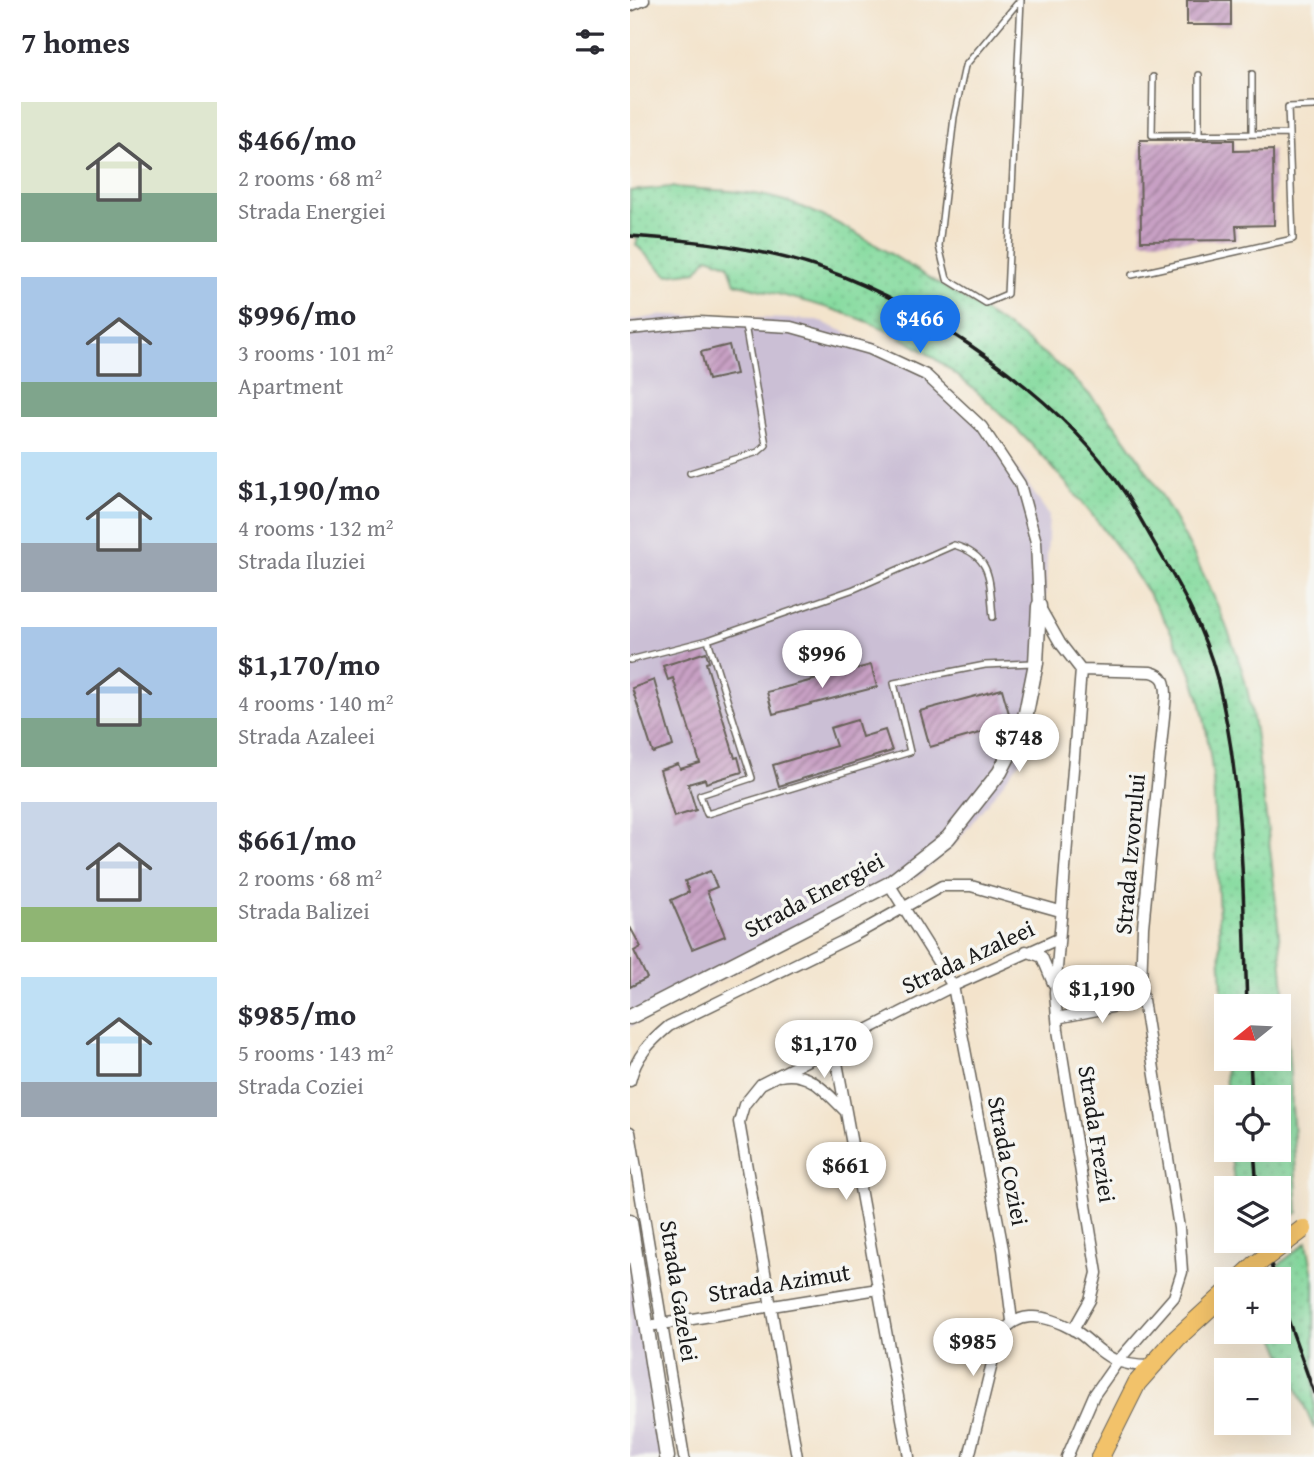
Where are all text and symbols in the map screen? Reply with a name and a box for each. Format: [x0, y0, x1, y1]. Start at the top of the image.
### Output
text: 7 homes [21, 20, 130, 64]
icon: filters [571, 23, 609, 61]
text: $466/mo [238, 117, 356, 161]
icon: home [77, 130, 161, 214]
text: 2 rooms · 68 m² [238, 161, 382, 194]
text: Strada Energiei [238, 194, 386, 227]
text: $996/mo [238, 292, 356, 336]
pin: $466 [879, 296, 961, 355]
text: $466 [896, 301, 944, 334]
icon: home [77, 305, 161, 389]
text: 3 rooms · 101 m² [238, 336, 393, 369]
text: Apartment [238, 369, 343, 402]
text: $1,190/mo [238, 467, 380, 511]
icon: home [77, 480, 161, 564]
text: 4 rooms · 132 m² [238, 511, 393, 544]
text: Strada Iluziei [238, 544, 365, 577]
pin: $996 [781, 630, 863, 690]
text: $996 [798, 636, 846, 669]
text: $1,170/mo [238, 642, 380, 686]
icon: home [77, 655, 161, 739]
text: 4 rooms · 140 m² [238, 686, 393, 719]
pin: $748 [978, 714, 1060, 774]
text: Strada Azaleei [238, 719, 375, 752]
text: $748 [995, 720, 1043, 753]
street label: Strada Izvorului [1105, 772, 1154, 936]
text: $661/mo [238, 817, 356, 861]
icon: home [77, 830, 161, 914]
street label: Strada Energiei [738, 843, 890, 946]
text: 2 rooms · 68 m² [238, 861, 382, 894]
text: Strada Balizei [238, 894, 370, 927]
street label: Strada Azaleei [896, 910, 1040, 1003]
pin: $1,190 [1045, 965, 1159, 1025]
text: $1,190 [1069, 971, 1135, 1004]
text: $985/mo [238, 992, 356, 1036]
north arrow [1214, 994, 1292, 1071]
map controls [1214, 994, 1291, 1435]
icon: home [77, 1005, 161, 1089]
pin: $1,170 [767, 1020, 881, 1080]
text: $1,170 [791, 1026, 857, 1059]
text: 5 rooms · 143 m² [238, 1036, 393, 1069]
street label: Strada Freziei [1069, 1063, 1126, 1205]
text: Strada Coziei [238, 1069, 364, 1102]
button: locate [1214, 1085, 1291, 1162]
street label: Strada Coziei [979, 1093, 1038, 1229]
pin: $661 [805, 1142, 887, 1202]
text: $661 [822, 1148, 870, 1181]
button: layers [1214, 1176, 1291, 1253]
street label: Strada Gazelei [651, 1218, 708, 1364]
street label: Strada Azimut [705, 1254, 853, 1311]
button: + [1214, 1267, 1291, 1344]
pin: $985 [932, 1318, 1014, 1378]
text: $985 [949, 1324, 997, 1357]
button: − [1214, 1358, 1291, 1435]

